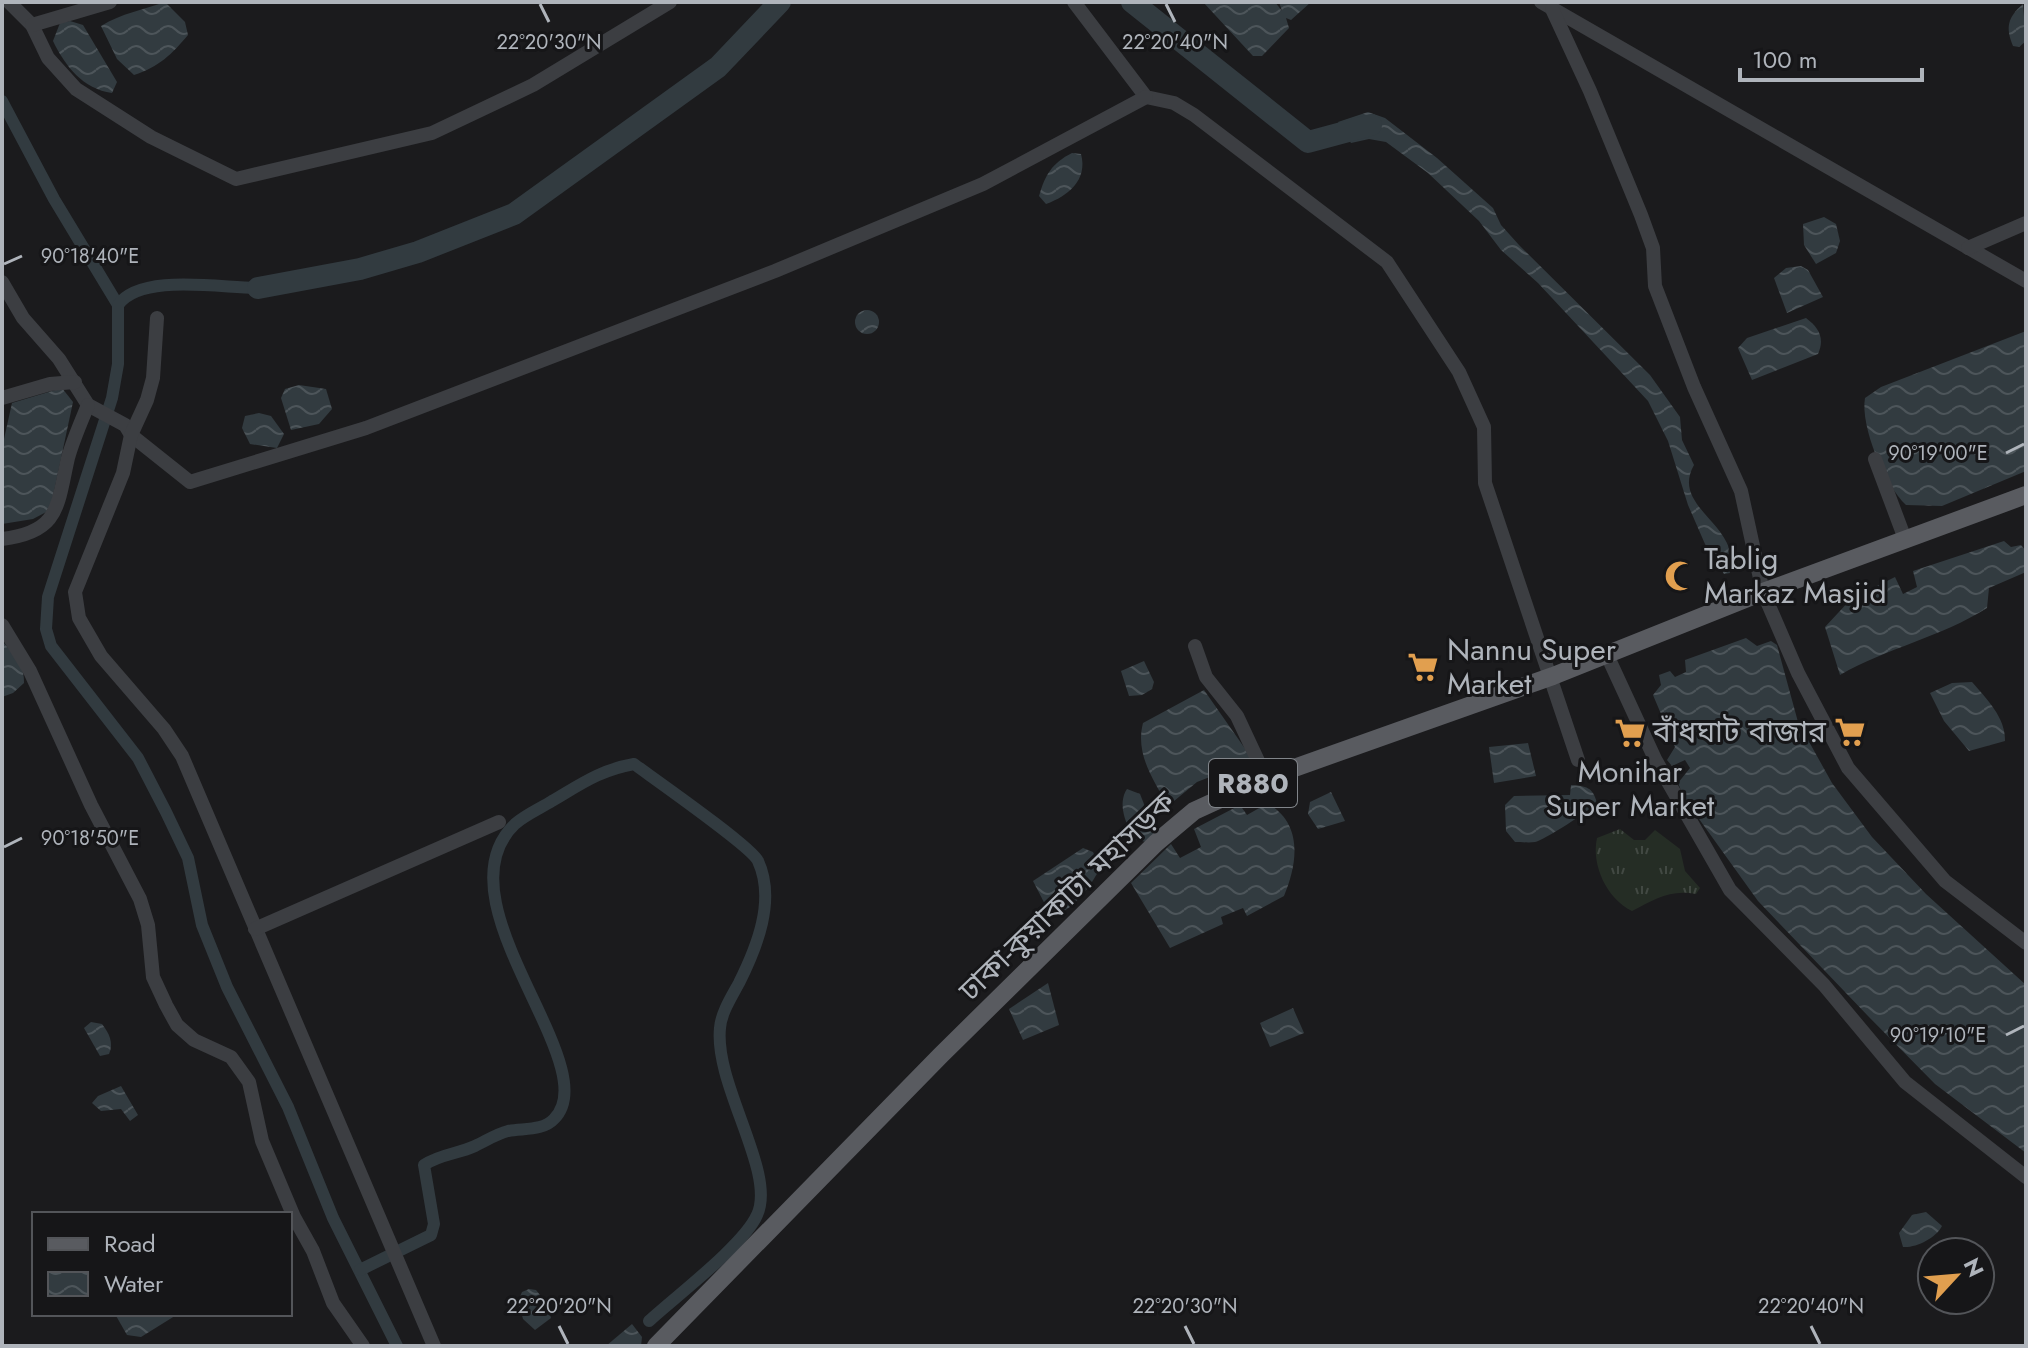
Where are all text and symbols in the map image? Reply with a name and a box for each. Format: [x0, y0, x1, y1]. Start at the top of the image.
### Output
text: 22°20'30"N [496, 28, 602, 57]
text: 22°20'40"N [1122, 28, 1228, 57]
scale bar [1740, 32, 1922, 82]
text: 100 m [1752, 42, 1818, 77]
text: 90°18'40"E [41, 242, 139, 271]
text: 90°19'00"E [1888, 439, 1988, 468]
place label: Tablig Markaz Masjid [1704, 537, 1887, 614]
mosque icon: Tablig Markaz Masjid [1663, 559, 1697, 593]
place label: Nannu Super Market [1447, 628, 1617, 705]
supermarket icon: Nannu Super Market [1406, 650, 1440, 684]
place label: বাঁধঘাট বাজার [1652, 710, 1827, 753]
supermarket icon: বাঁধঘাট বাজার [1833, 715, 1867, 749]
supermarket icon: Monihar Super Market [1613, 716, 1647, 750]
place label: Monihar Super Market [1546, 750, 1715, 827]
road number: R880 [1209, 759, 1297, 807]
street label: ঢাকা-কুয়াকাটা মহাসড়ক [948, 780, 1185, 1011]
text: 90°18'50"E [41, 824, 139, 853]
text: 90°19'10"E [1890, 1021, 1986, 1050]
legend [32, 1212, 292, 1316]
text: Road [104, 1226, 156, 1261]
north arrow [1916, 1236, 1996, 1316]
text: N [1956, 1252, 1992, 1282]
text: Water [104, 1266, 164, 1301]
text: 22°20'20"N [506, 1292, 612, 1321]
text: 22°20'30"N [1132, 1292, 1238, 1321]
text: 22°20'40"N [1758, 1292, 1864, 1321]

